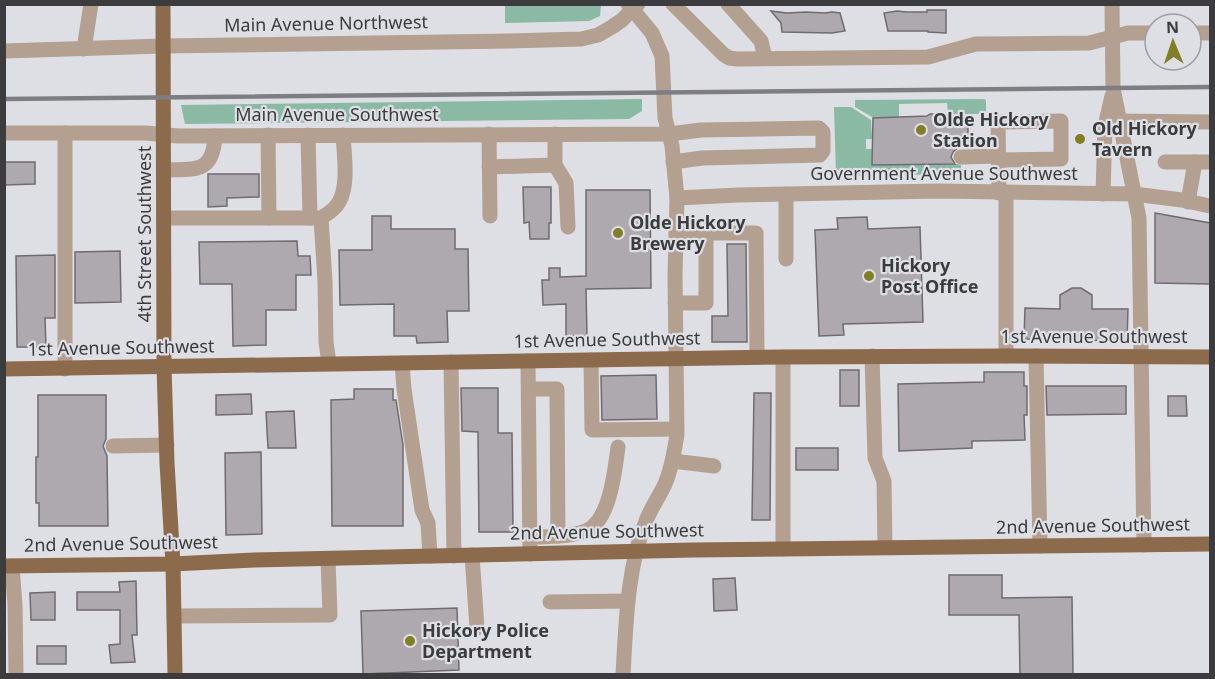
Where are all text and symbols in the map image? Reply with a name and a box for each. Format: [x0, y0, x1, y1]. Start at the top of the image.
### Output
street label: Main Avenue Northwest [224, 9, 429, 37]
north arrow [1143, 12, 1203, 72]
text: N [1166, 16, 1179, 38]
street label: Main Avenue Southwest [235, 102, 439, 126]
place label: Olde Hickory Station [933, 107, 1049, 152]
place label: Old Hickory Tavern [1092, 116, 1198, 161]
marker: Olde Hickory Station [914, 123, 928, 137]
marker: Old Hickory Tavern [1073, 132, 1087, 146]
street label: 4th Street Southwest [132, 145, 156, 322]
street label: Government Avenue Southwest [810, 161, 1078, 185]
place label: Olde Hickory Brewery [630, 210, 746, 255]
marker: Olde Hickory Brewery [611, 226, 625, 240]
place label: Hickory Post Office [881, 253, 979, 298]
marker: Hickory Post Office [862, 269, 876, 283]
street label: 1st Avenue Southwest [1001, 324, 1188, 348]
street label: 1st Avenue Southwest [513, 325, 701, 353]
street label: 1st Avenue Southwest [27, 333, 215, 361]
street label: 2nd Avenue Southwest [996, 511, 1191, 539]
street label: 2nd Avenue Southwest [510, 517, 705, 545]
street label: 2nd Avenue Southwest [24, 529, 219, 557]
place label: Hickory Police Department [422, 618, 549, 663]
marker: Hickory Police Department [403, 634, 417, 648]

